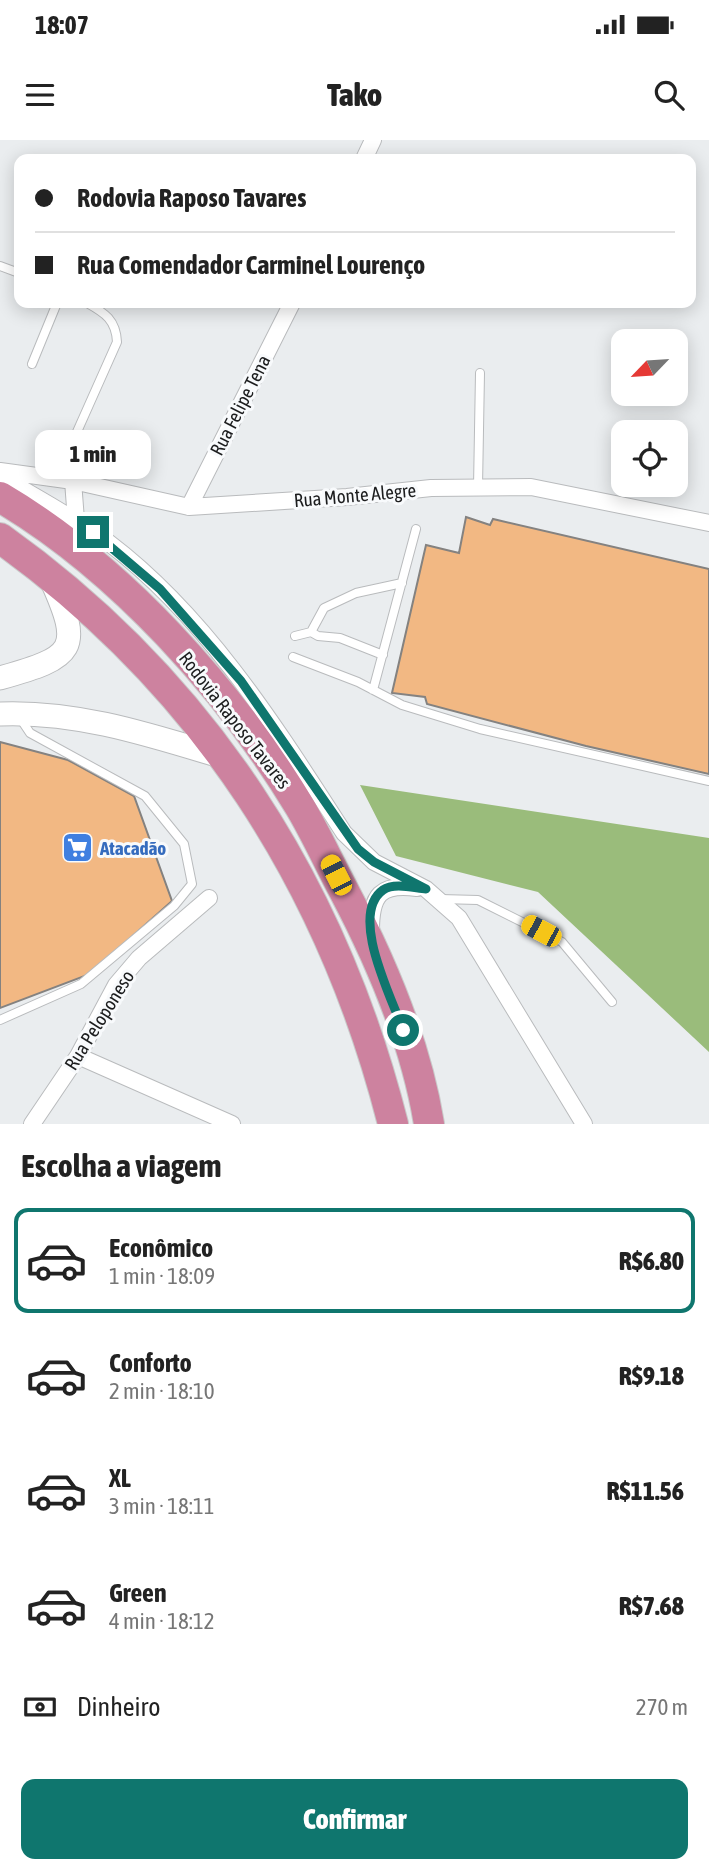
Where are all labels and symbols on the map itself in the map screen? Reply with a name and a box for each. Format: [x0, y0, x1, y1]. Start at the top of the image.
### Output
north arrow [611, 329, 688, 406]
street label: Rua Felipe Tena [205, 351, 275, 459]
callout: 1 min [35, 430, 151, 480]
street label: Rua Monte Alegre [293, 479, 417, 511]
route end [77, 516, 109, 548]
street label: Rodovia Raposo Tavares [175, 647, 295, 793]
supermarket icon: Atacadão [60, 831, 94, 865]
place label: Atacadão [99, 837, 166, 859]
car [318, 852, 355, 898]
car [518, 912, 565, 950]
street label: Rua Peloponeso [60, 966, 138, 1074]
route start [387, 1014, 419, 1046]

